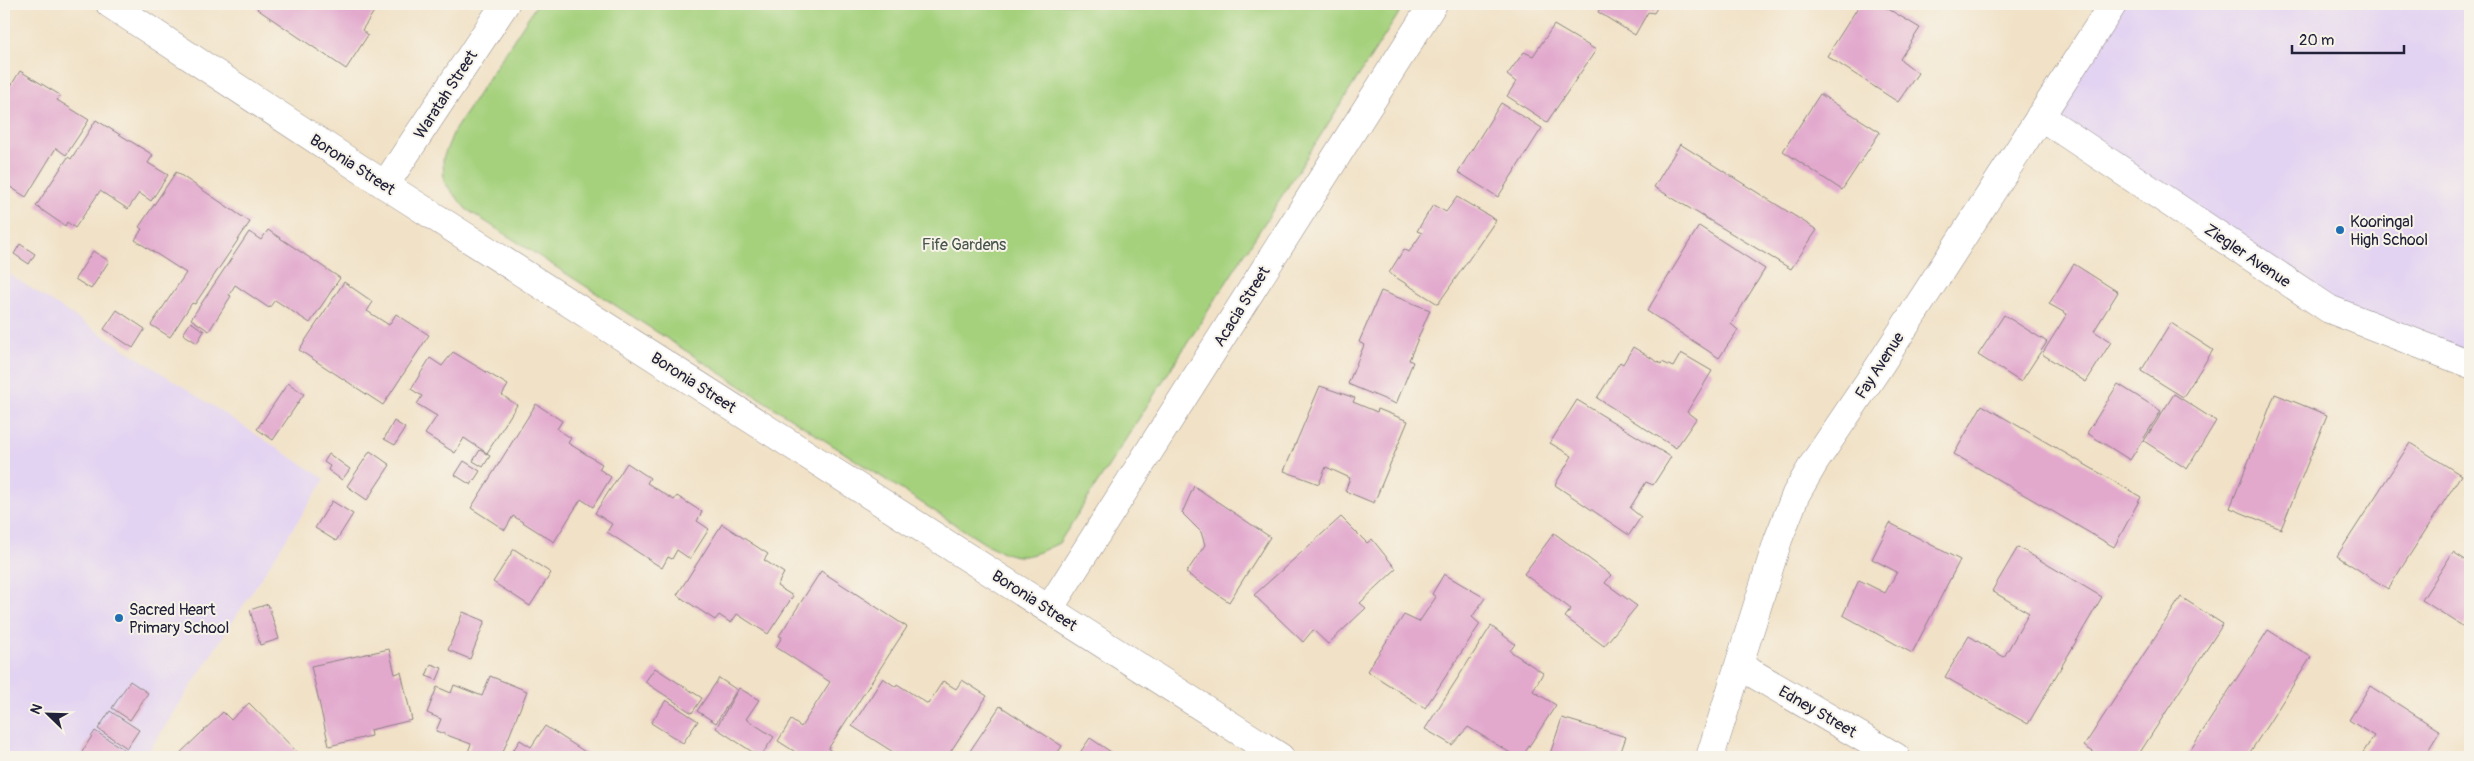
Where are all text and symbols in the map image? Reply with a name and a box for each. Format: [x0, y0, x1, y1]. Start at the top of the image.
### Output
scale bar [2292, 22, 2404, 54]
text: 20 m [2299, 31, 2334, 50]
street label: Waratah Street [410, 46, 482, 143]
street label: Boronia Street [306, 130, 399, 200]
place label: Kooringal High School [2350, 212, 2428, 250]
street label: Ziegler Avenue [2200, 220, 2294, 292]
marker: Kooringal High School [2334, 224, 2346, 236]
park label: Fife Gardens [922, 235, 1006, 255]
street label: Acacia Street [1209, 262, 1275, 351]
street label: Fay Avenue [1851, 328, 1909, 403]
street label: Boronia Street [647, 348, 740, 418]
street label: Boronia Street [988, 566, 1081, 636]
place label: Sacred Heart Primary School [129, 600, 229, 638]
marker: Sacred Heart Primary School [113, 612, 125, 624]
street label: Edney Street [1775, 682, 1861, 742]
north arrow [22, 688, 72, 738]
text: N [27, 701, 46, 717]

